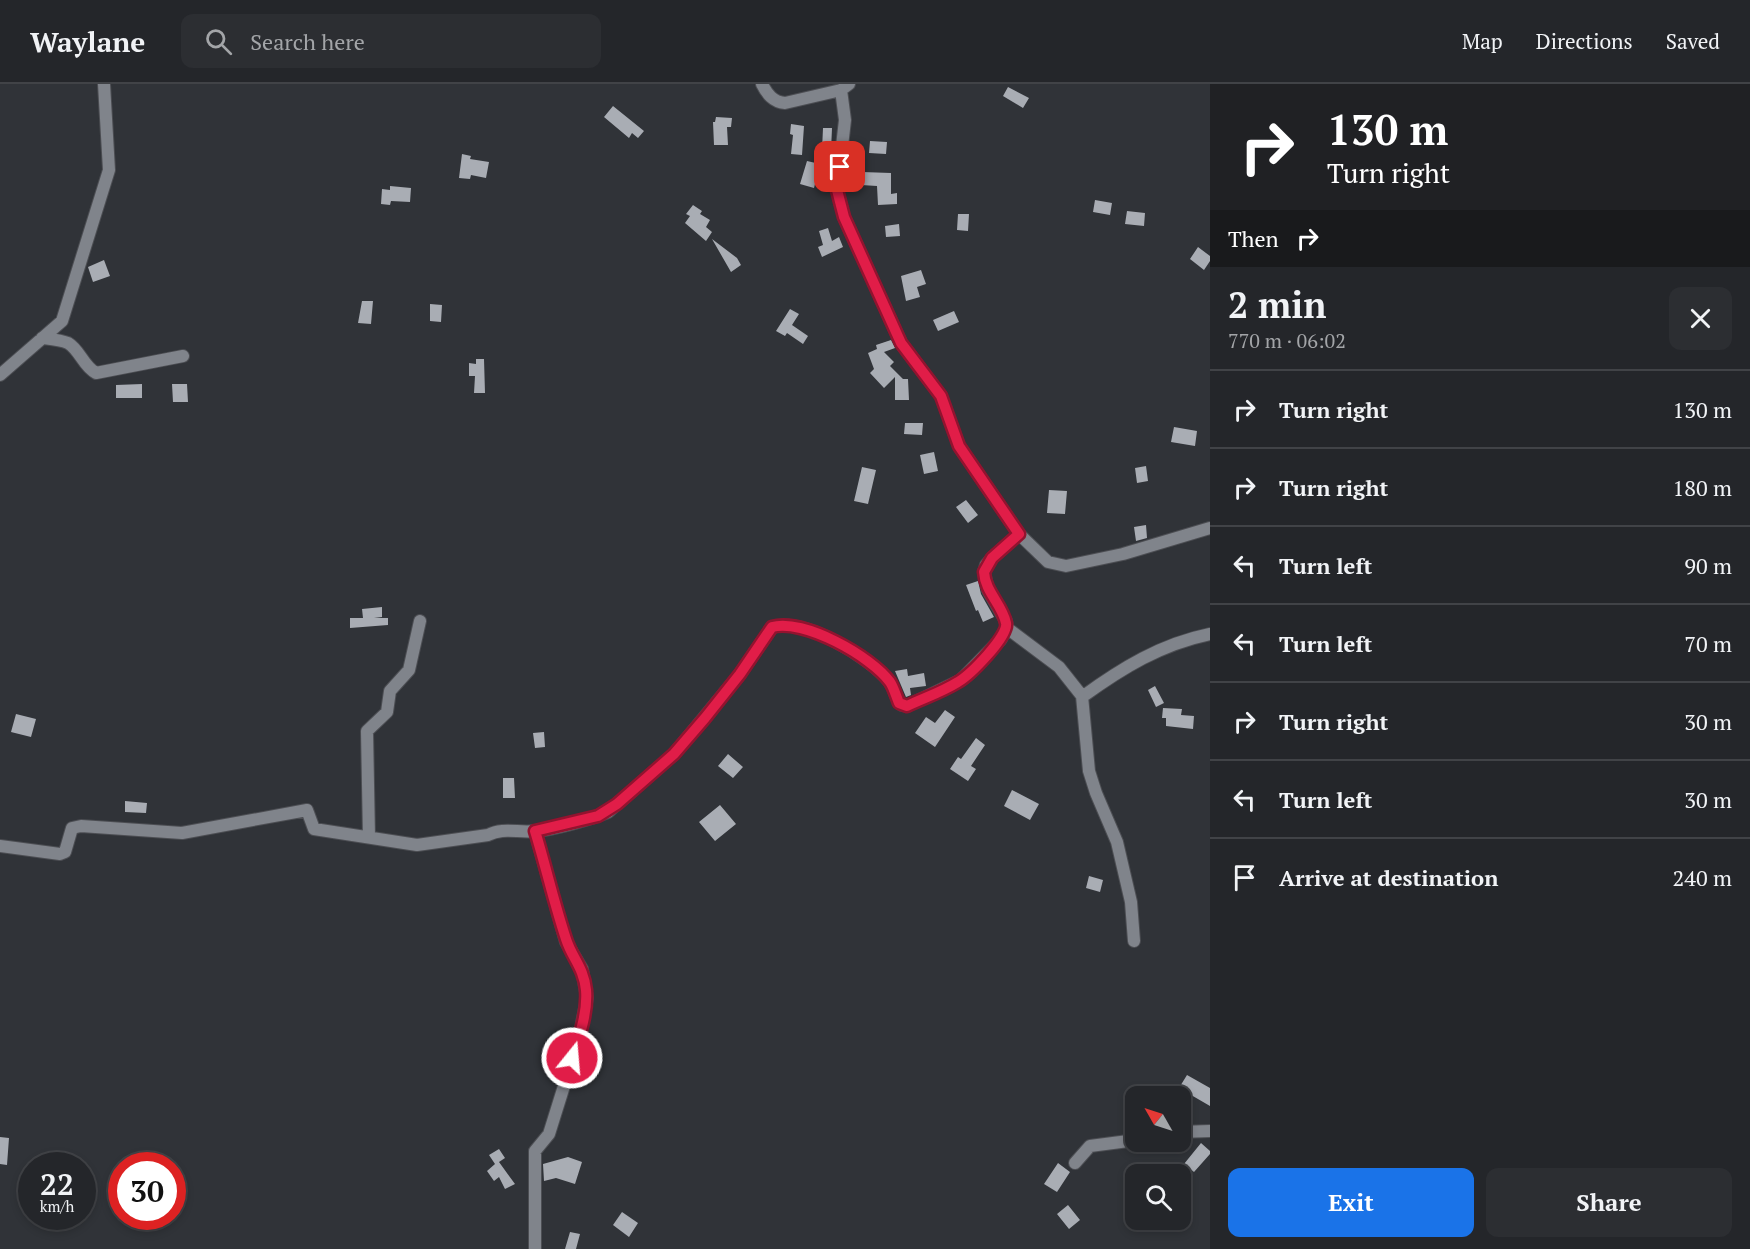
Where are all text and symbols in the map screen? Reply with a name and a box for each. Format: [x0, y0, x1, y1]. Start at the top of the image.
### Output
search box [181, 14, 601, 68]
text: Waylane [30, 23, 145, 60]
icon: search [202, 25, 235, 58]
text: Search here [250, 27, 365, 56]
text: Map [1462, 27, 1503, 55]
text: Directions [1536, 27, 1633, 55]
text: Saved [1666, 27, 1720, 55]
text: 130 m [1327, 101, 1448, 157]
icon: right [1228, 108, 1306, 186]
pin [814, 141, 865, 192]
icon: arrive [823, 150, 856, 183]
text: Turn right [1327, 155, 1450, 191]
icon: right [1291, 222, 1324, 255]
text: Then [1228, 224, 1279, 253]
text: 2 min [1228, 281, 1326, 328]
button: close [1669, 287, 1732, 350]
text: 770 m · 06:02 [1228, 327, 1346, 354]
icon: right [1228, 393, 1261, 426]
text: Turn right [1279, 395, 1388, 424]
text: 130 m [1672, 395, 1732, 424]
icon: right [1228, 471, 1261, 504]
text: Turn right [1279, 473, 1388, 502]
text: 180 m [1672, 473, 1732, 502]
icon: left [1228, 549, 1261, 582]
text: Turn left [1279, 551, 1372, 580]
text: 90 m [1684, 551, 1732, 580]
icon: left [1228, 627, 1261, 660]
text: Turn left [1279, 629, 1372, 658]
text: 70 m [1684, 629, 1732, 658]
icon: right [1228, 705, 1261, 738]
text: Turn right [1279, 707, 1388, 736]
text: 30 m [1684, 707, 1732, 736]
icon: left [1228, 783, 1261, 816]
text: Turn left [1279, 785, 1372, 814]
text: 30 m [1684, 785, 1732, 814]
icon: arrive [1228, 861, 1261, 894]
text: Arrive at destination [1279, 863, 1498, 892]
text: 240 m [1672, 863, 1732, 892]
position arrow [540, 1026, 604, 1090]
north arrow [1125, 1086, 1191, 1152]
map controls [1125, 1086, 1191, 1230]
speed limit sign: 30 [108, 1152, 186, 1230]
text: 22 [40, 1164, 74, 1204]
button: search [1125, 1164, 1191, 1230]
button: Exit [1228, 1168, 1474, 1237]
button: Share [1486, 1168, 1732, 1237]
text: km/h [40, 1196, 74, 1216]

